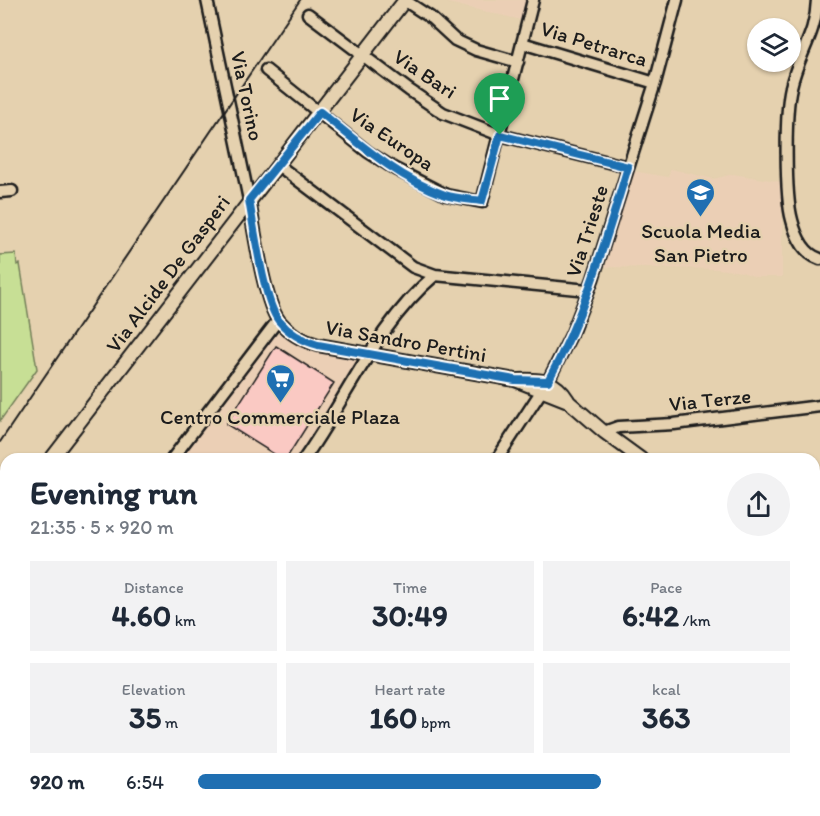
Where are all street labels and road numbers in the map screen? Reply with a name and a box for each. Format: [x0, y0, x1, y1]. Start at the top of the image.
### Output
street label: Via Petrarca [538, 15, 650, 72]
street label: Via Bari [389, 43, 462, 104]
street label: Via Torino [226, 49, 269, 143]
street label: Via Europa [346, 101, 439, 176]
street label: Via Trieste [560, 182, 613, 280]
street label: Via Alcide De Gasperi [100, 190, 235, 357]
street label: Via Sandro Pertini [324, 314, 489, 367]
street label: Via Terze [668, 383, 752, 416]

